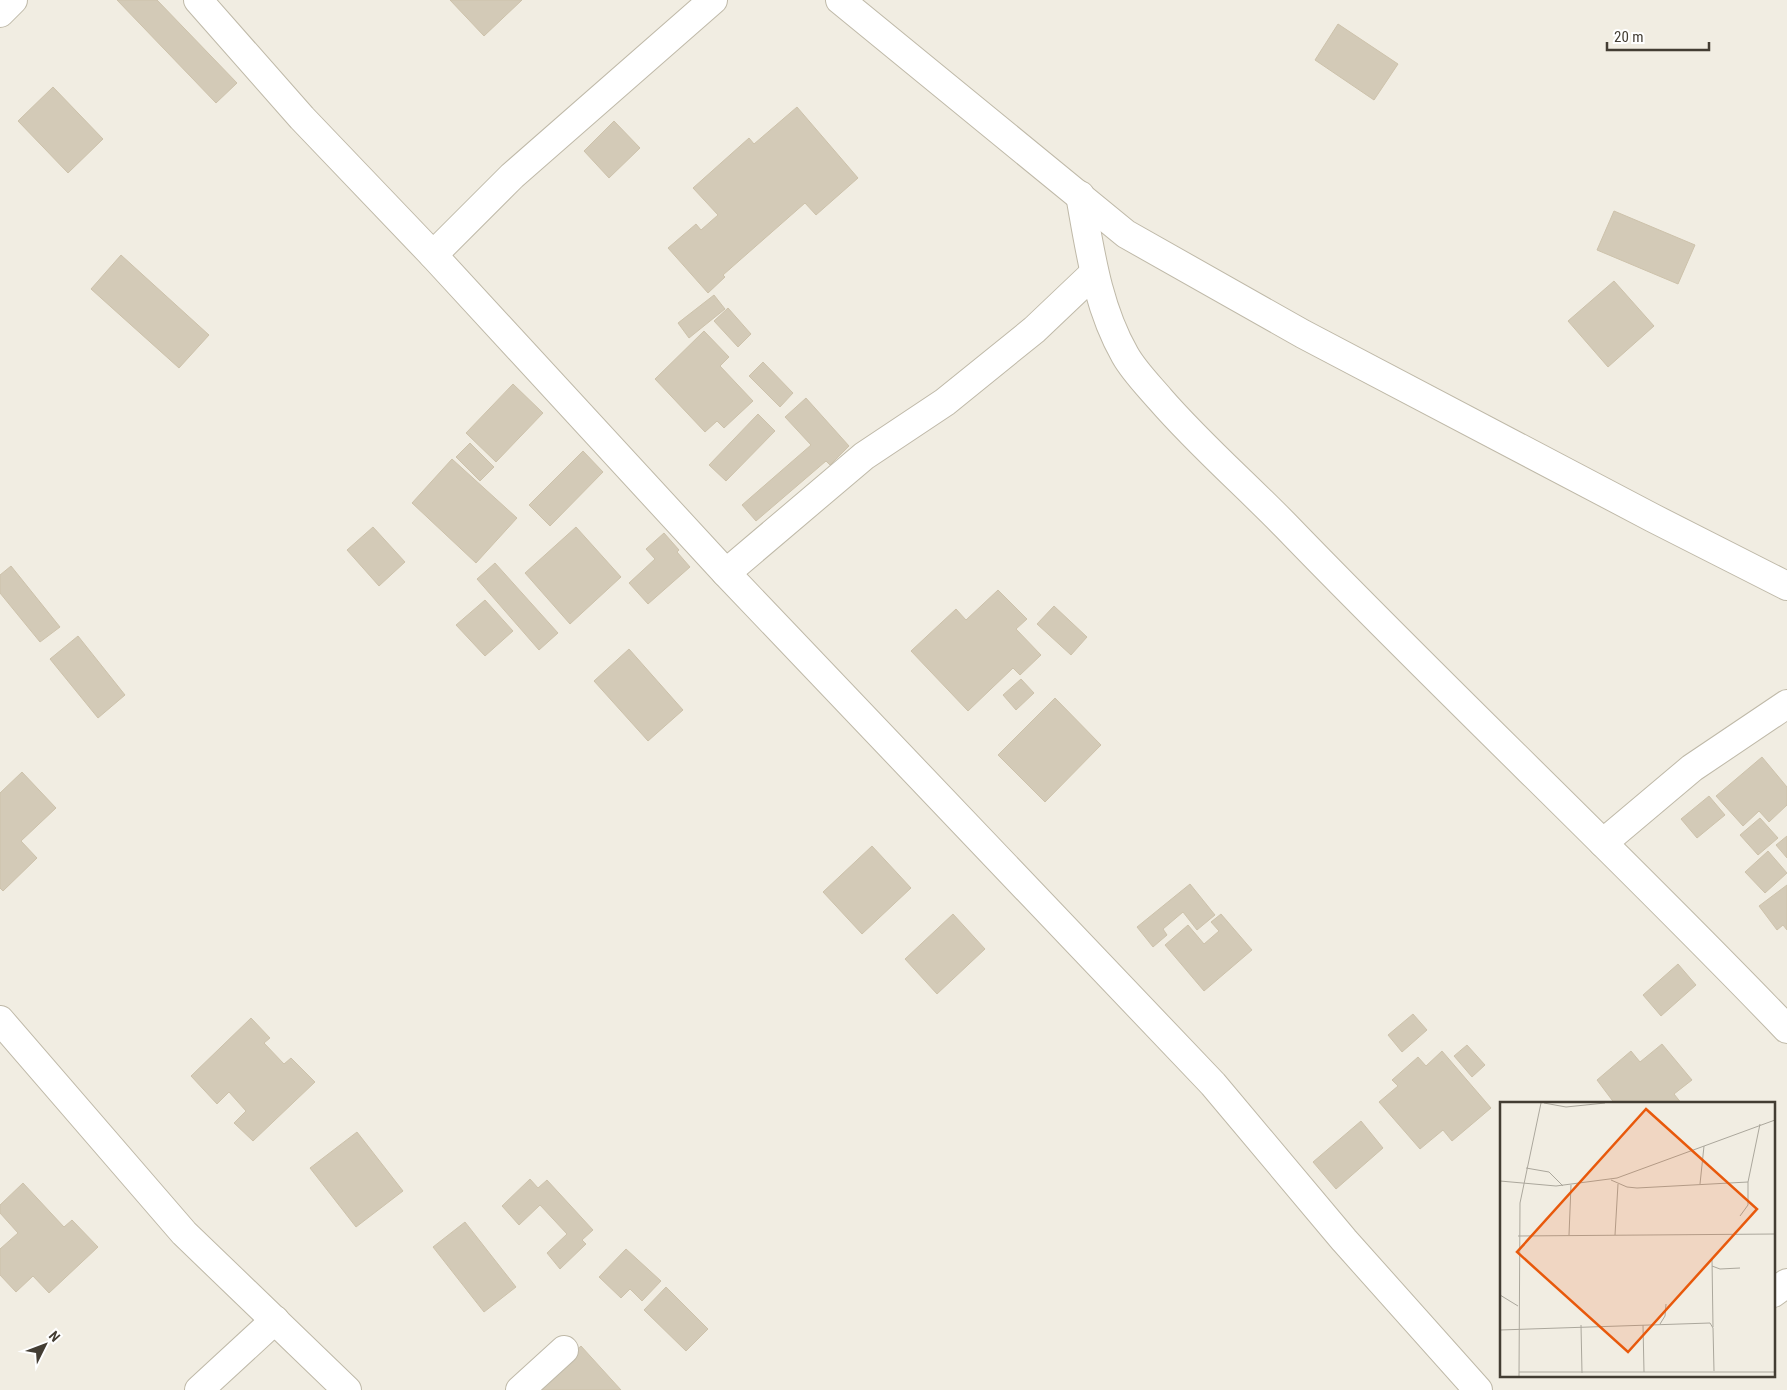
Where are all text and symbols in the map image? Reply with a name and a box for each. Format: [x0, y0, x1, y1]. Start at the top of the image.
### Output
scale bar [1607, 20, 1710, 52]
text: 20 m [1614, 28, 1644, 46]
inset map [1500, 1102, 1774, 1378]
north arrow [20, 1320, 70, 1370]
text: N [46, 1328, 63, 1345]

